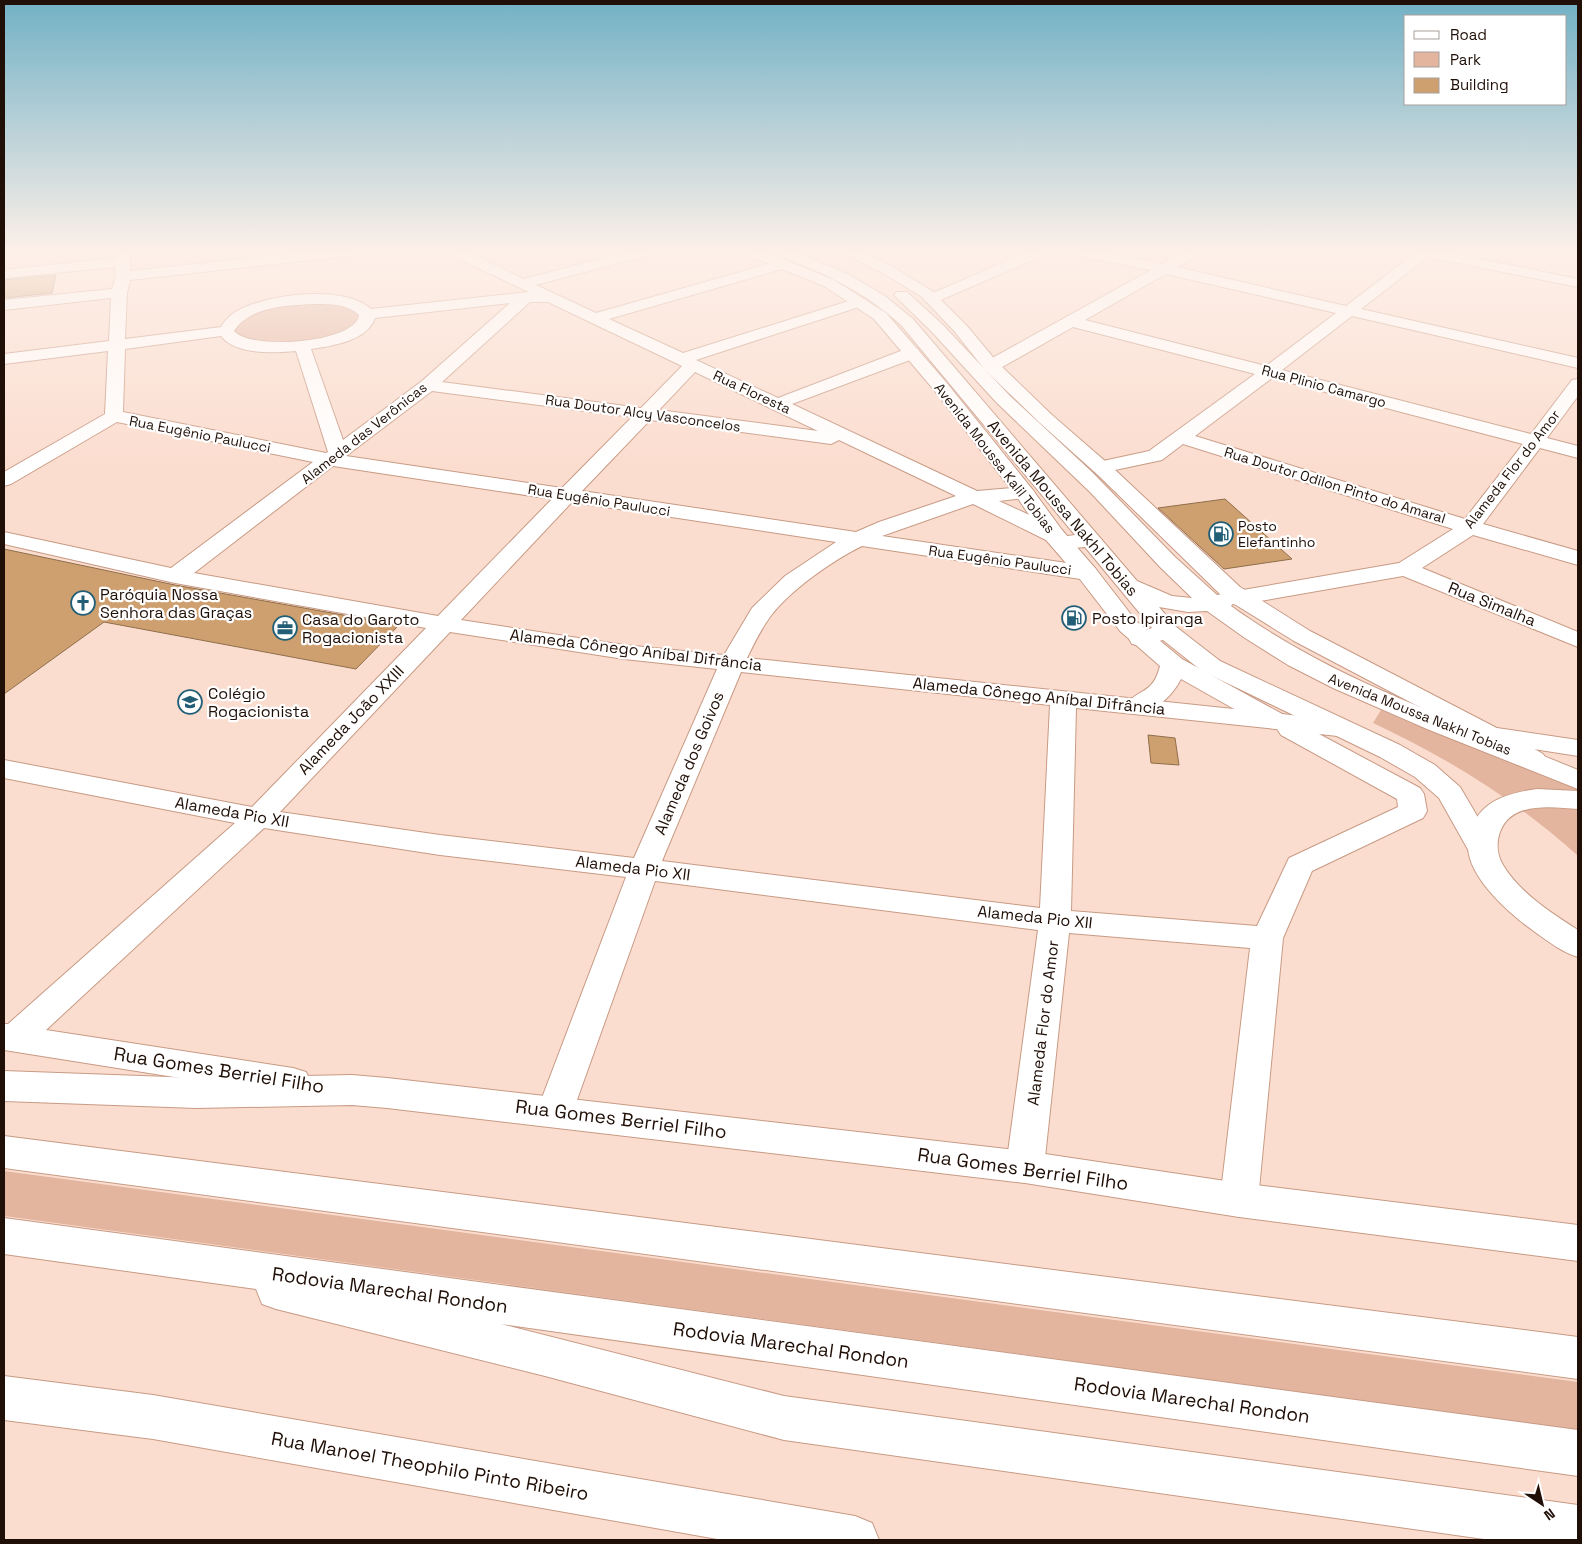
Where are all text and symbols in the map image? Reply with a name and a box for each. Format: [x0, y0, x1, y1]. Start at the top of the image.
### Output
legend [1404, 15, 1567, 105]
text: Road [1450, 25, 1487, 44]
text: Park [1450, 50, 1481, 69]
text: Building [1450, 75, 1509, 94]
street label: Rua Plinio Camargo [1260, 361, 1388, 411]
street label: Rua Floresta [710, 366, 794, 418]
street label: Alameda das Verônicas [297, 378, 431, 488]
street label: Avenida Moussa Kalil Tobias [931, 379, 1059, 537]
street label: Rua Doutor Alcy Vasconcelos [544, 390, 742, 436]
street label: Alameda Flor do Amor [1460, 406, 1564, 532]
street label: Rua Eugênio Paulucci [128, 411, 272, 457]
street label: Avenida Moussa Nakhl Tobias [983, 415, 1143, 601]
street label: Rua Doutor Odilon Pinto do Amaral [1222, 443, 1448, 527]
street label: Rua Eugênio Paulucci [527, 480, 671, 520]
place label: Posto Elefantinho [1238, 517, 1316, 551]
fuel station icon: Posto Elefantinho [1208, 521, 1234, 547]
street label: Rua Eugênio Paulucci [927, 541, 1073, 579]
street label: Rua Simalha [1445, 577, 1539, 631]
place label: Paróquia Nossa Senhora das Graças [100, 584, 252, 623]
church icon: Paróquia Nossa Senhora das Graças [70, 590, 96, 616]
fuel station icon: Posto Ipiranga [1061, 605, 1087, 631]
place label: Posto Ipiranga [1092, 608, 1203, 629]
place label: Casa do Garoto Rogacionista [302, 609, 419, 648]
office icon: Casa do Garoto Rogacionista [272, 615, 298, 641]
street label: Alameda Cônego Aníbal Difrância [509, 624, 763, 676]
street label: Alameda João XXIII [293, 661, 409, 779]
street label: Avenida Moussa Nakhl Tobias [1326, 669, 1514, 759]
street label: Alameda Cônego Aníbal Difrância [912, 672, 1166, 720]
place label: Colégio Rogacionista [208, 683, 309, 722]
street label: Alameda dos Goivos [649, 688, 729, 838]
school or university icon: Colégio Rogacionista [177, 689, 203, 715]
street label: Alameda Pio XII [173, 792, 291, 832]
street label: Alameda Pio XII [574, 851, 692, 885]
street label: Alameda Pio XII [976, 901, 1094, 933]
street label: Alameda Flor do Amor [1022, 939, 1064, 1107]
street label: Rua Gomes Berriel Filho [112, 1041, 326, 1099]
street label: Rua Gomes Berriel Filho [514, 1094, 728, 1144]
street label: Rua Gomes Berriel Filho [916, 1142, 1130, 1196]
street label: Rodovia Marechal Rondon [270, 1261, 510, 1319]
street label: Rodovia Marechal Rondon [671, 1316, 911, 1374]
street label: Rodovia Marechal Rondon [1072, 1371, 1312, 1429]
street label: Rua Manoel Theophilo Pinto Ribeiro [269, 1426, 591, 1506]
north arrow [1517, 1479, 1567, 1529]
text: N [1540, 1505, 1558, 1525]

